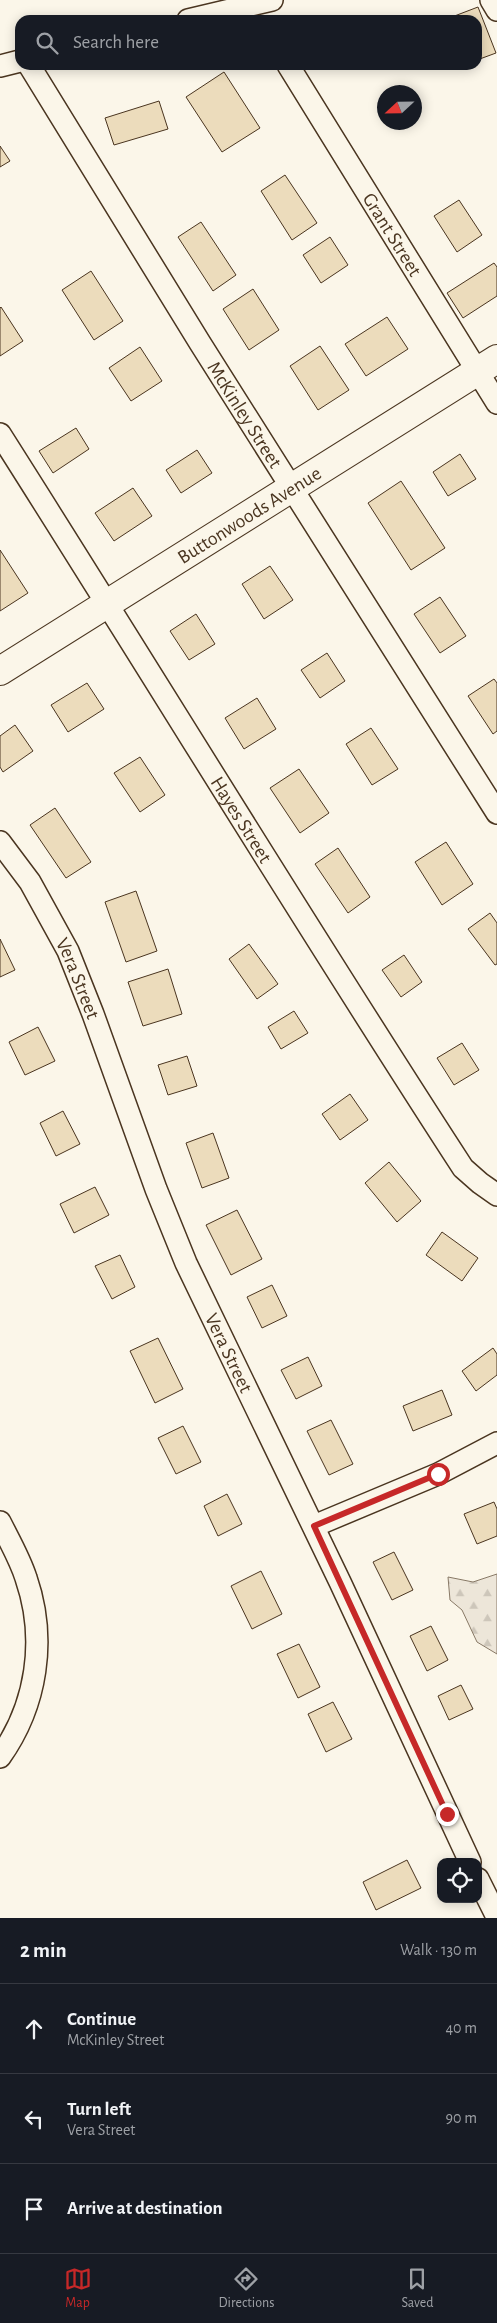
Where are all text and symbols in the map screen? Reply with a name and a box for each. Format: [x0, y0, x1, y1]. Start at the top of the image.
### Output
search box [15, 15, 482, 70]
icon: search [33, 29, 61, 57]
text: Search here [73, 33, 159, 52]
north arrow [377, 85, 422, 130]
street label: Grant Street [359, 190, 425, 281]
street label: McKinley Street [203, 358, 286, 472]
street label: Buttonwoods Avenue [174, 463, 325, 568]
street label: Hayes Street [206, 773, 276, 867]
street label: Vera Street [52, 935, 103, 1022]
street label: Vera Street [201, 1310, 256, 1397]
route start [427, 1463, 450, 1486]
route end [436, 1803, 459, 1826]
map controls [437, 1858, 482, 1903]
button: locate [437, 1858, 482, 1903]
text: 2 min [20, 1940, 67, 1961]
text: Walk · 130 m [400, 1942, 477, 1958]
text: Continue [67, 2010, 136, 2029]
icon: ahead [20, 2015, 48, 2043]
text: 40 m [445, 2020, 477, 2036]
text: McKinley Street [67, 2032, 164, 2048]
text: Turn left [67, 2100, 131, 2119]
icon: left [20, 2105, 48, 2133]
text: 90 m [446, 2110, 477, 2126]
text: Vera Street [67, 2122, 135, 2138]
icon: arrive [20, 2195, 48, 2223]
text: Arrive at destination [67, 2199, 223, 2218]
tab: Map [64, 2265, 92, 2312]
tab: Directions [219, 2265, 274, 2312]
tab: Saved [401, 2265, 433, 2312]

